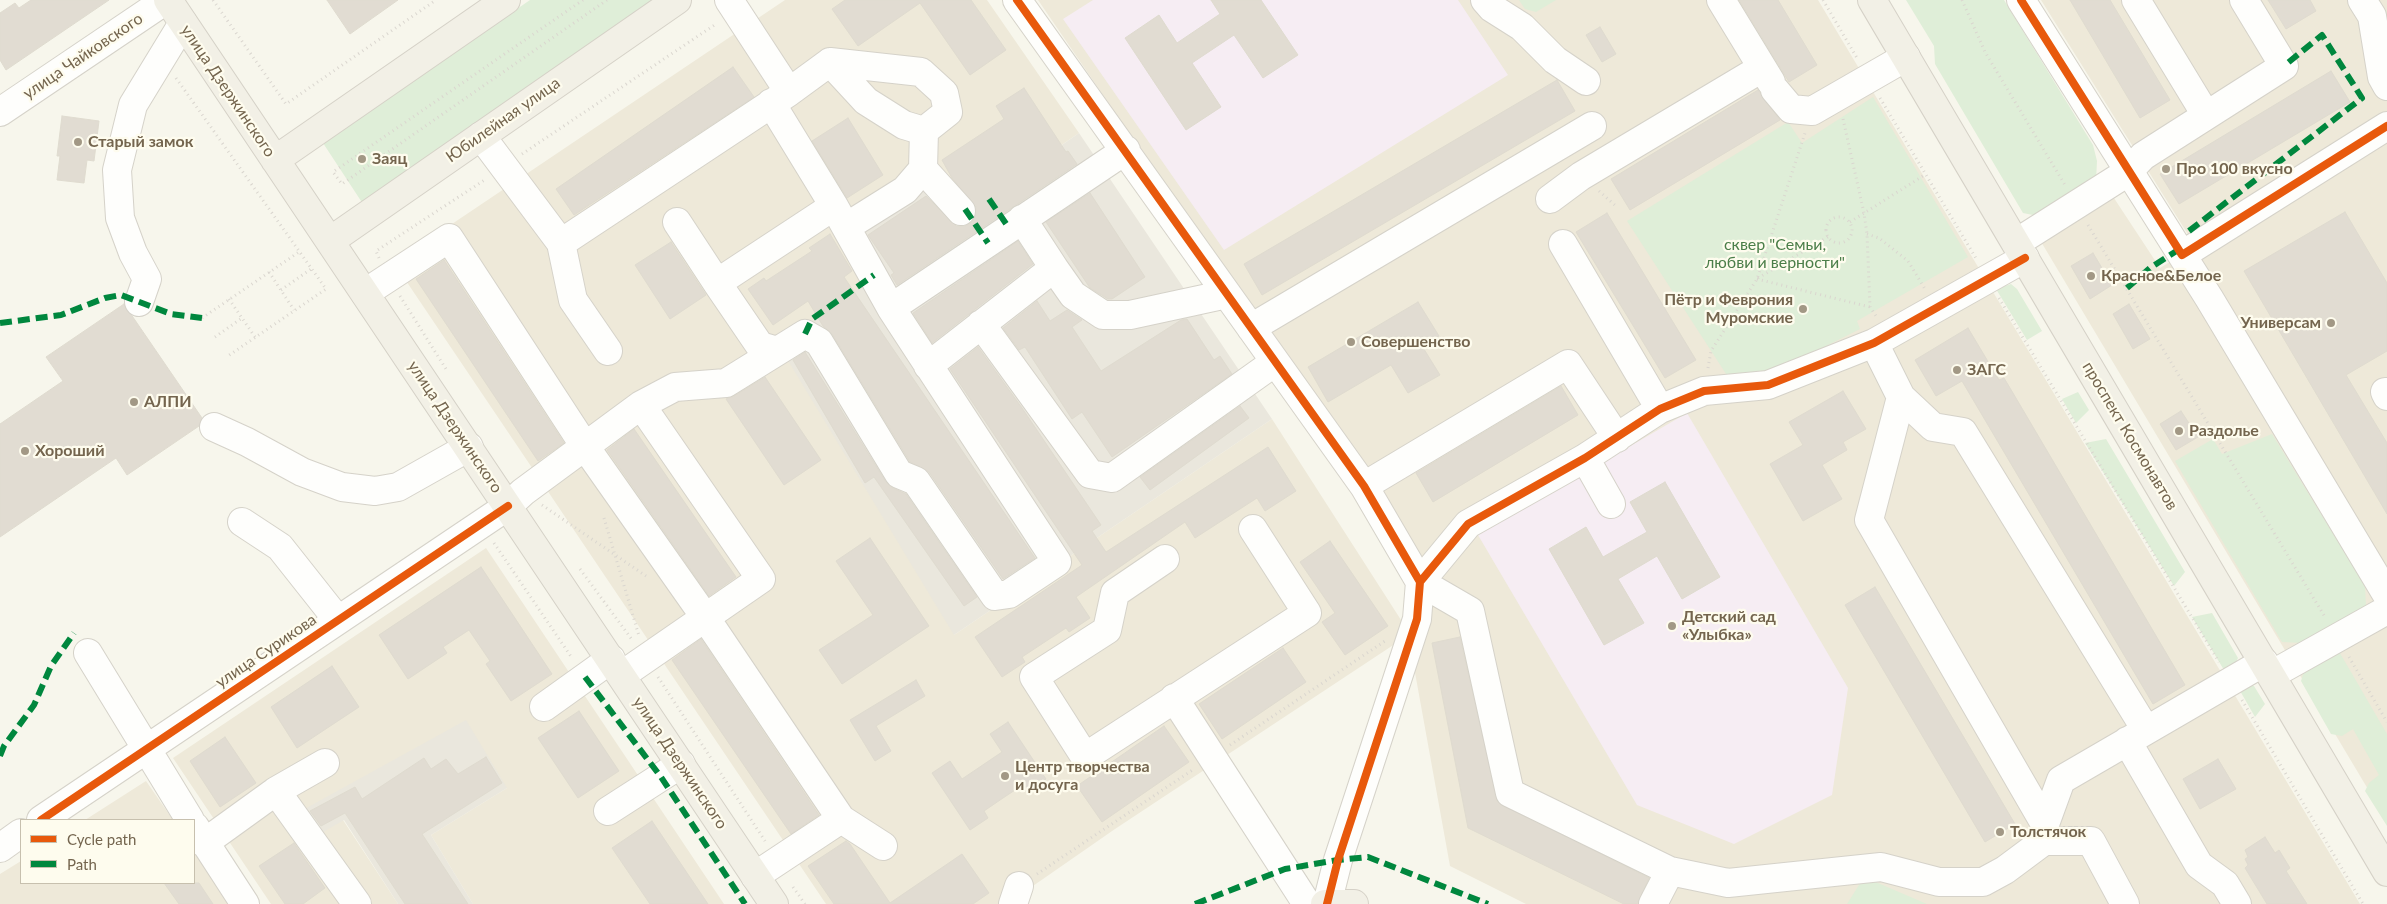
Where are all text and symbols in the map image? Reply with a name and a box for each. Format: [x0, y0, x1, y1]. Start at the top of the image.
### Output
street label: улица Чайковского [19, 9, 147, 103]
street label: улица Дзержинского [177, 21, 279, 161]
street label: Юбилейная улица [442, 73, 564, 167]
place label: Старый замок [88, 132, 193, 152]
marker: Старый замок [72, 136, 84, 148]
place label: Заяц [372, 149, 407, 169]
marker: Заяц [356, 153, 368, 165]
place label: Про 100 вкусно [2176, 159, 2293, 179]
marker: Про 100 вкусно [2160, 163, 2172, 175]
park label: сквер "Семьи, любви и верности" [1705, 235, 1845, 273]
place label: Красное&Белое [2101, 266, 2221, 286]
marker: Красное&Белое [2085, 270, 2097, 282]
place label: Пётр и Феврония Муромские [1664, 290, 1793, 328]
marker: Пётр и Феврония Муромские [1797, 303, 1809, 315]
place label: Универсам [2240, 313, 2321, 333]
marker: Универсам [2325, 317, 2337, 329]
place label: Совершенство [1361, 332, 1470, 352]
marker: Совершенство [1345, 336, 1357, 348]
street label: улица Дзержинского [404, 357, 506, 497]
street label: проспект Космонавтов [2078, 358, 2182, 514]
place label: ЗАГС [1967, 360, 2006, 380]
marker: ЗАГС [1951, 364, 1963, 376]
place label: АЛПИ [144, 392, 192, 412]
marker: АЛПИ [128, 396, 140, 408]
place label: Раздолье [2189, 421, 2259, 441]
marker: Раздолье [2173, 425, 2185, 437]
place label: Хороший [35, 441, 105, 461]
marker: Хороший [19, 445, 31, 457]
place label: Детский сад «Улыбка» [1682, 607, 1776, 645]
street label: улица Сурикова [212, 610, 320, 692]
marker: Детский сад «Улыбка» [1666, 620, 1678, 632]
street label: улица Дзержинского [629, 693, 731, 833]
place label: Центр творчества и досуга [1015, 757, 1150, 795]
marker: Центр творчества и досуга [999, 770, 1011, 782]
legend [20, 819, 195, 884]
place label: Толстячок [2010, 822, 2086, 842]
marker: Толстячок [1994, 826, 2006, 838]
text: Cycle path [67, 830, 136, 848]
text: Path [67, 855, 97, 873]

